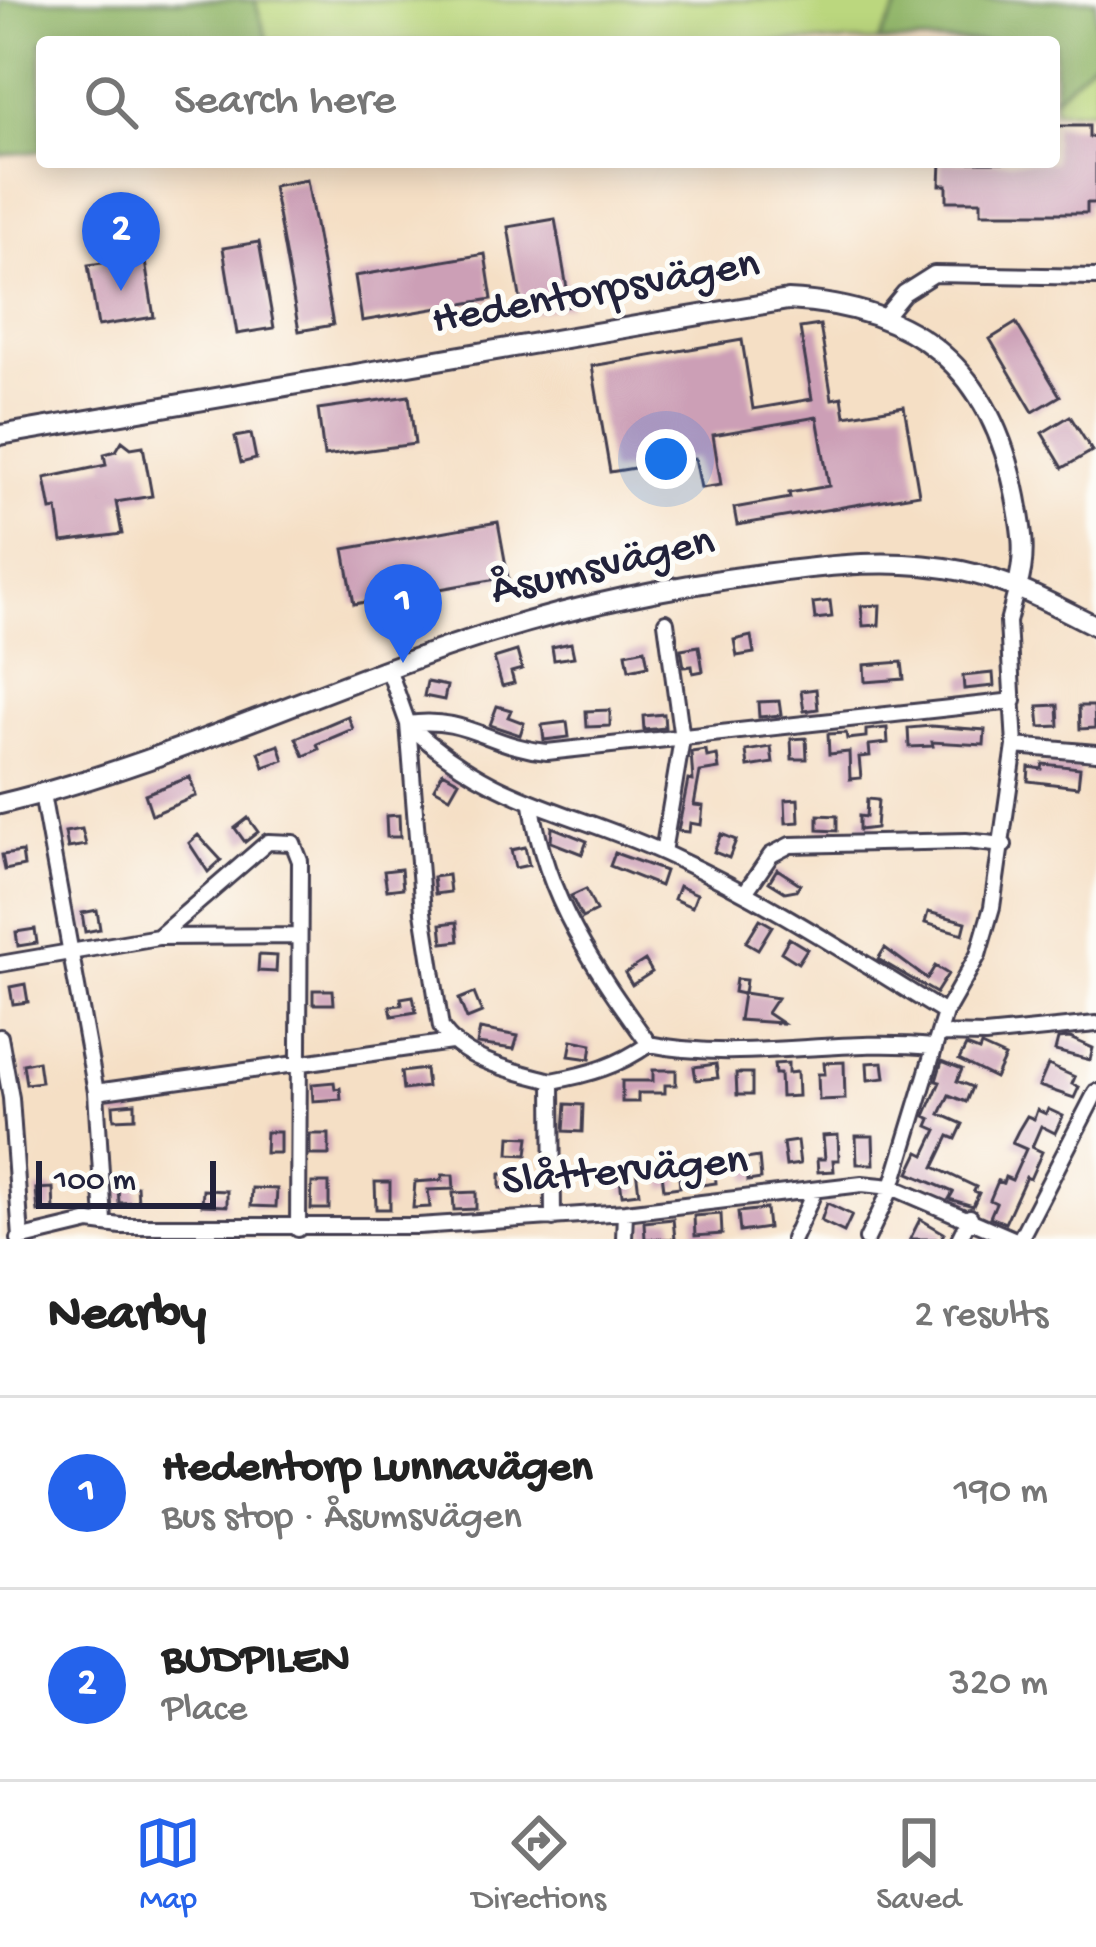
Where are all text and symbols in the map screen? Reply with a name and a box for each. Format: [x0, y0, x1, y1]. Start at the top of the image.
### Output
search box [36, 36, 1060, 168]
icon: search [78, 69, 144, 135]
text: Search here [174, 76, 396, 129]
pin: 2 [82, 192, 160, 291]
street label: Hedentorpsvägen [428, 239, 764, 349]
your location [636, 429, 696, 489]
street label: Åsumsvägen [486, 517, 720, 619]
pin: 1 [364, 564, 442, 663]
street label: Slåttervägen [500, 1136, 750, 1210]
scale bar [36, 1155, 216, 1208]
text: 100 m [54, 1163, 136, 1201]
text: Nearby [48, 1287, 206, 1347]
text: 2 results [914, 1294, 1048, 1340]
text: Hedentorp Lunnavägen [162, 1443, 593, 1496]
text: 1 [79, 1470, 95, 1516]
text: 190 m [954, 1470, 1048, 1516]
text: Bus stop · Åsumsvägen [162, 1496, 522, 1542]
text: BUDPILEN [162, 1635, 350, 1688]
text: 2 [77, 1662, 97, 1708]
text: 320 m [950, 1662, 1048, 1708]
text: Place [162, 1688, 247, 1734]
tab: Map [135, 1810, 201, 1920]
tab: Directions [472, 1810, 606, 1920]
tab: Saved [876, 1810, 961, 1920]

